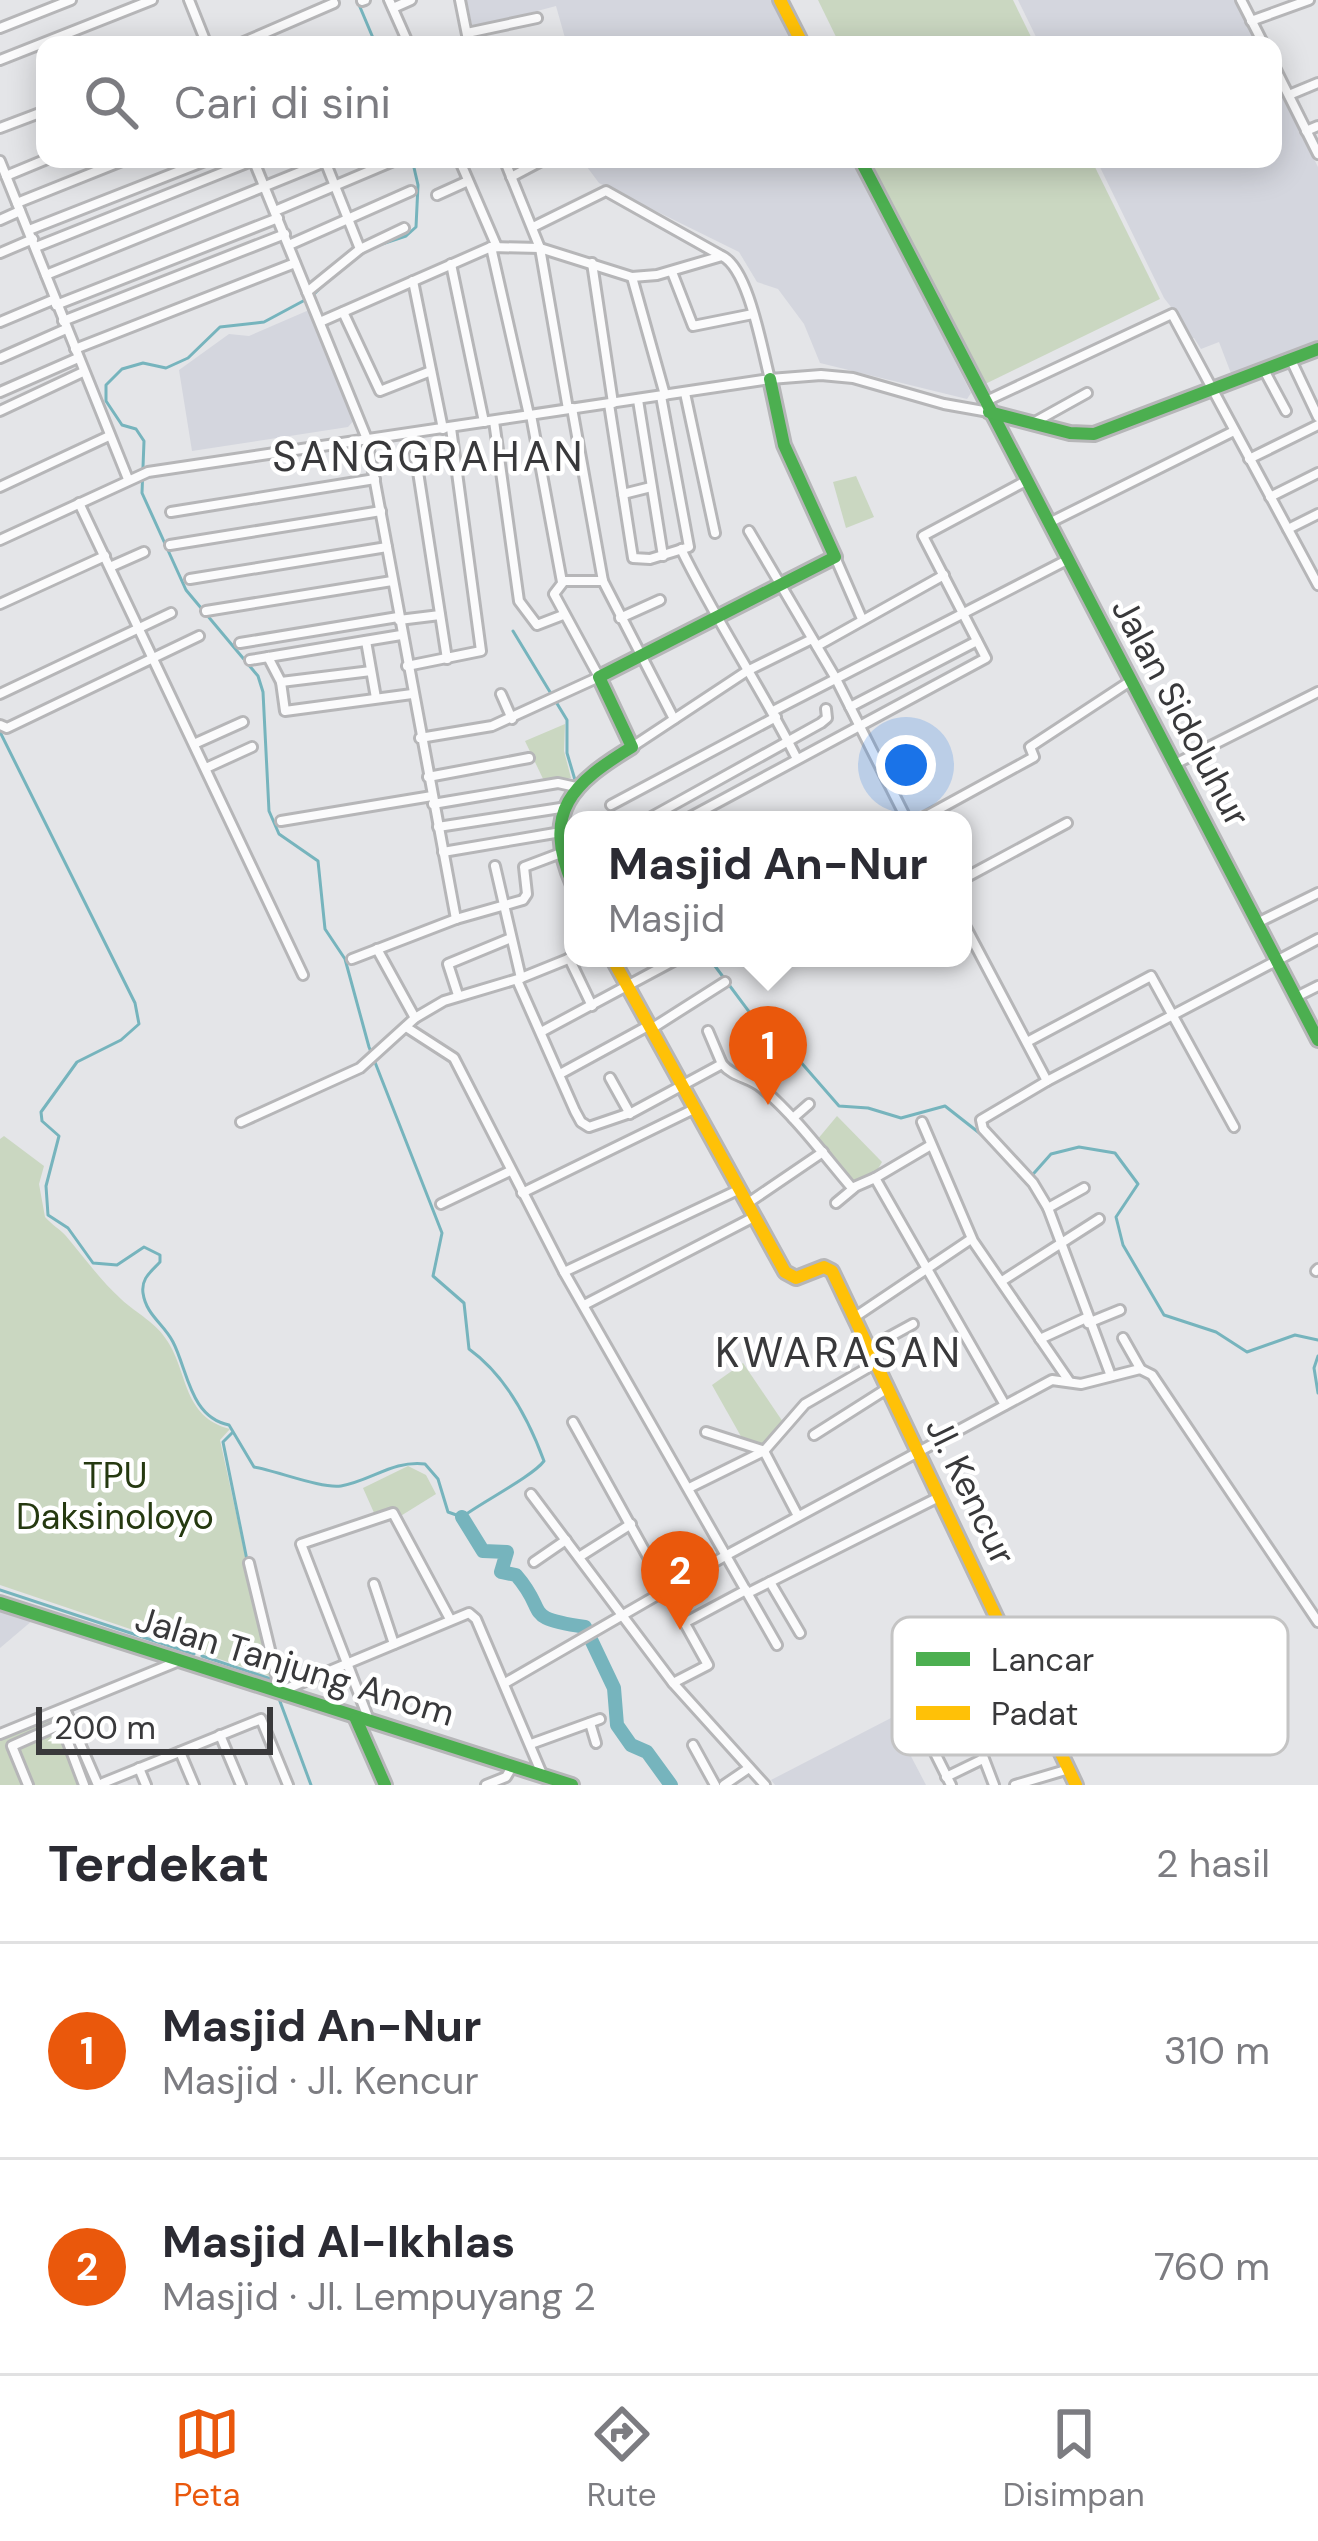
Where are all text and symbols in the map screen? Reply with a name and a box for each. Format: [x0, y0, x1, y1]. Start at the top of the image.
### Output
search box [36, 36, 1282, 168]
icon: search [78, 69, 144, 135]
text: Cari di sini [174, 73, 391, 132]
district label: SANGGRAHAN [272, 429, 586, 484]
street label: Jalan Sidoluhur [1101, 590, 1261, 834]
your location [876, 735, 936, 795]
popup [564, 811, 972, 967]
text: Masjid An-Nur [608, 834, 928, 893]
text: Masjid [608, 893, 725, 944]
pin: 1 [729, 1006, 807, 1105]
district label: KWARASAN [715, 1325, 963, 1380]
street label: Jl. Kencur [915, 1410, 1027, 1572]
park label: TPU Daksinoloyo [16, 1452, 214, 1540]
pin: 2 [641, 1531, 719, 1630]
street label: Jalan Tanjung Anom [130, 1595, 460, 1737]
legend [892, 1617, 1288, 1755]
text: Lancar [991, 1638, 1094, 1681]
text: Padat [991, 1692, 1078, 1735]
scale bar [36, 1701, 273, 1754]
text: 200 m [54, 1706, 156, 1749]
text: Terdekat [48, 1830, 269, 1897]
text: 2 hasil [1156, 1838, 1270, 1889]
text: Masjid An-Nur [162, 1996, 481, 2055]
text: 1 [80, 2025, 94, 2076]
text: 310 m [1164, 2025, 1270, 2076]
text: Masjid · Jl. Kencur [162, 2055, 479, 2106]
text: Masjid Al-Ikhlas [162, 2212, 515, 2271]
text: 2 [76, 2241, 98, 2292]
text: 760 m [1154, 2241, 1270, 2292]
text: Masjid · Jl. Lempuyang 2 [162, 2271, 596, 2322]
tab: Peta [173, 2401, 240, 2516]
tab: Rute [587, 2401, 656, 2516]
tab: Disimpan [1003, 2401, 1145, 2516]

